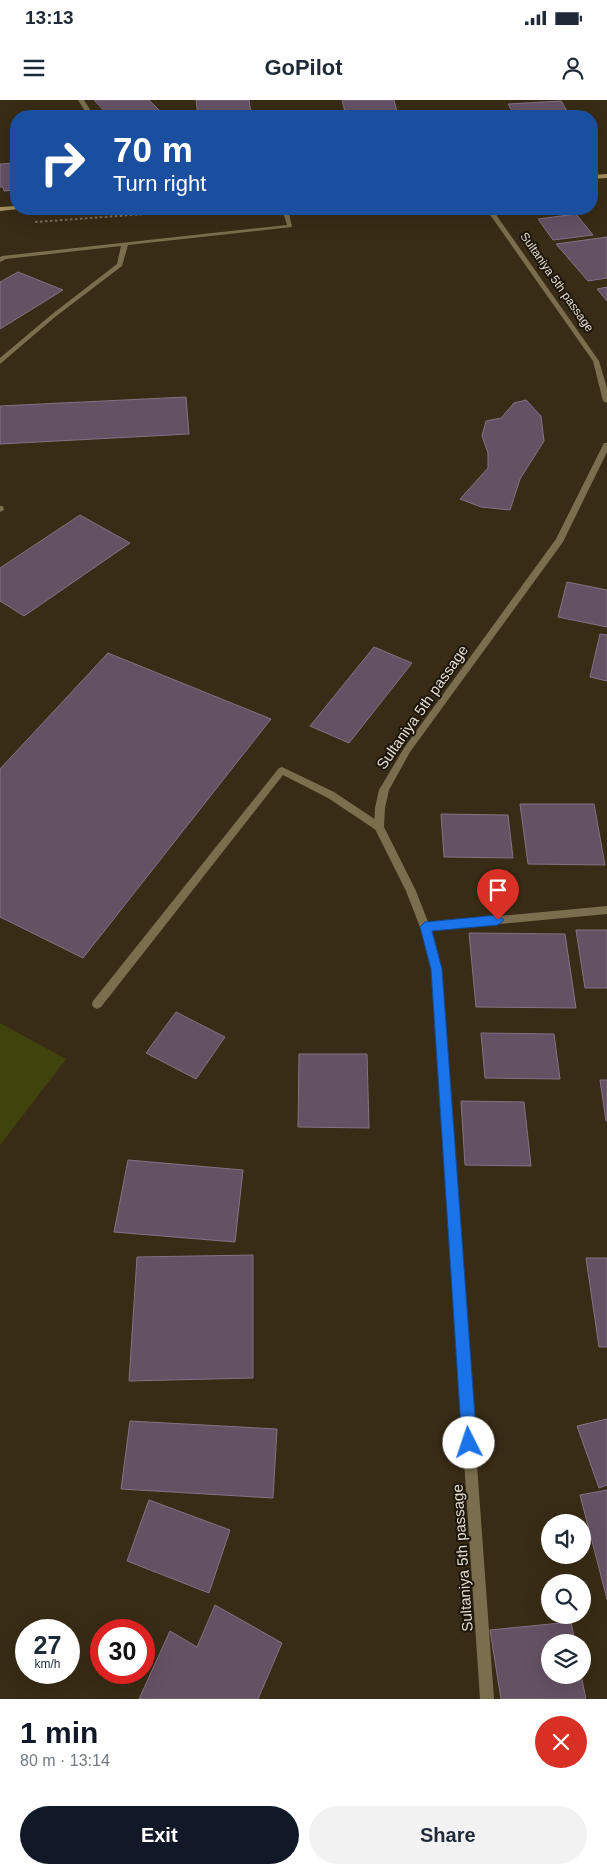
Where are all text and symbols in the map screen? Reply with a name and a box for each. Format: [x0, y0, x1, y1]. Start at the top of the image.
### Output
text: 13:13 [25, 7, 74, 28]
icon: menu [20, 54, 48, 82]
icon: person [559, 54, 587, 82]
text: GoPilot [264, 55, 343, 80]
icon: right [30, 130, 95, 195]
text: 70 m [113, 130, 193, 169]
text: Turn right [113, 171, 206, 196]
street label: Sultaniya 5th passage [517, 230, 597, 335]
street label: Sultaniya 5th passage [373, 642, 471, 772]
pin [477, 869, 519, 920]
icon: arrive [484, 876, 512, 904]
position arrow [442, 1416, 494, 1468]
street label: Sultaniya 5th passage [448, 1484, 476, 1632]
map controls [541, 1514, 591, 1684]
button: sound [541, 1514, 591, 1564]
button: search [541, 1574, 591, 1624]
speed limit sign: 30 [90, 1619, 155, 1684]
text: 27 [34, 1631, 61, 1659]
button: layers [541, 1634, 591, 1684]
text: km/h [34, 1657, 61, 1671]
text: 1 min [20, 1716, 98, 1749]
button: close [535, 1716, 587, 1768]
text: 80 m · 13:14 [20, 1752, 110, 1769]
button: Exit [20, 1806, 299, 1864]
button: Share [309, 1806, 587, 1864]

